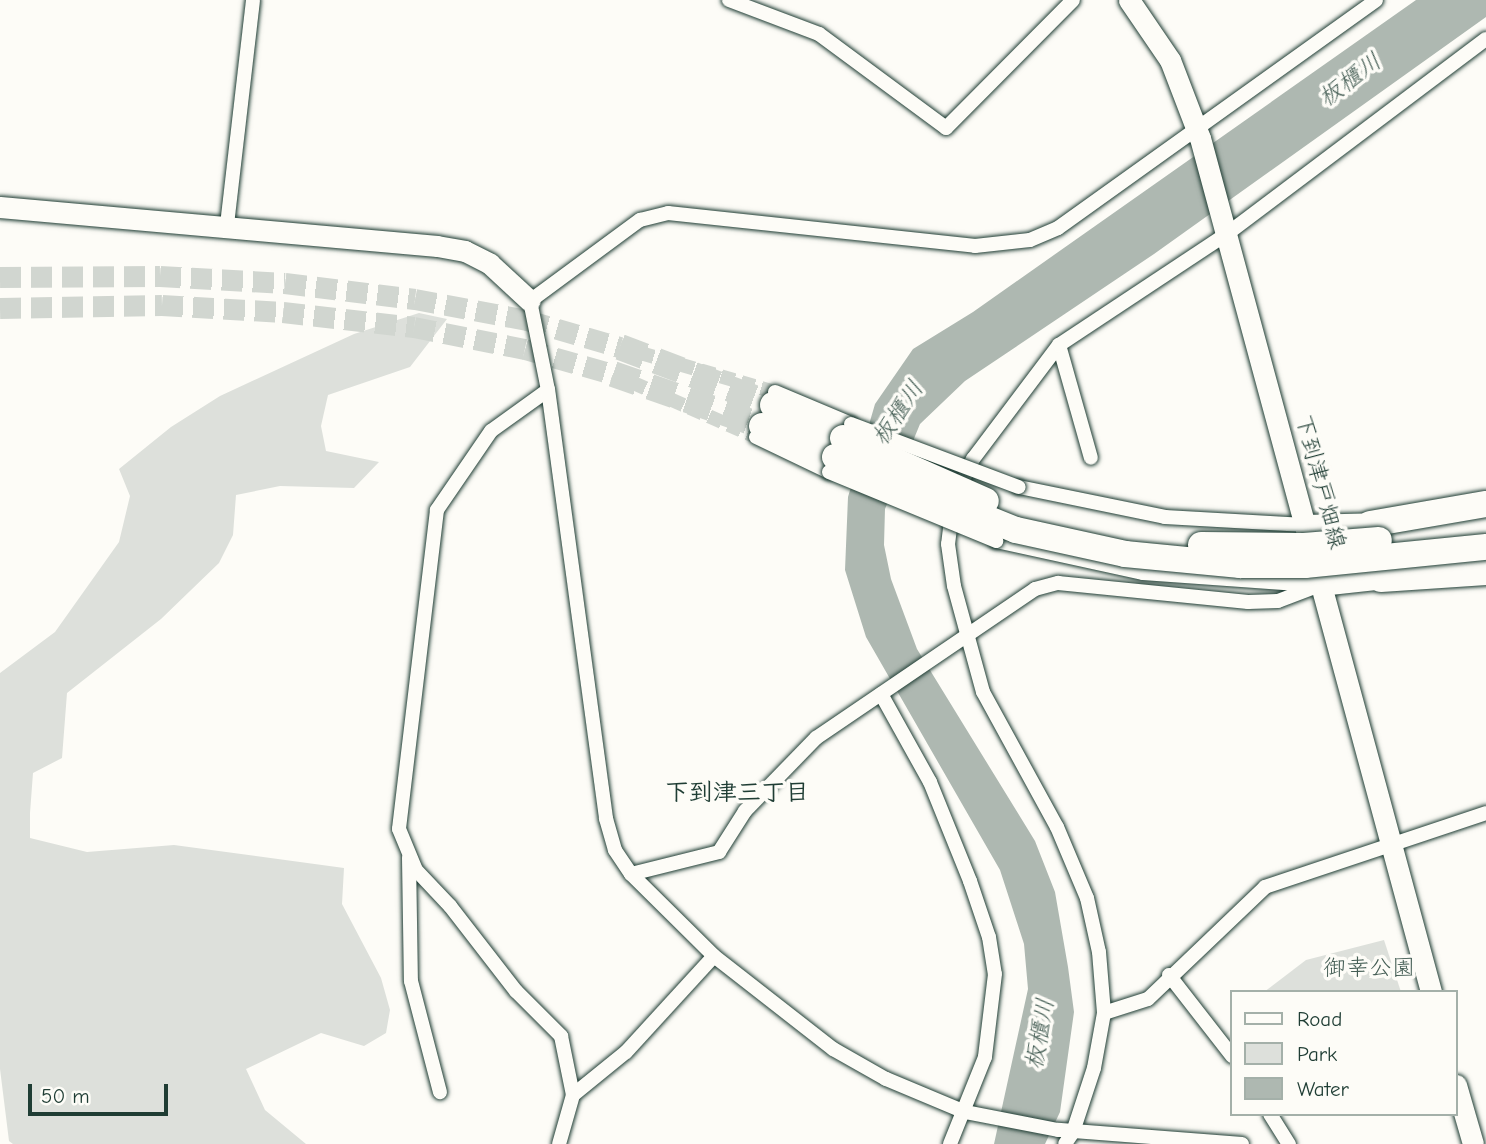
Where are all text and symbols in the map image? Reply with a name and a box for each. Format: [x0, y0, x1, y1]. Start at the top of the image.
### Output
water label: 板櫃川 [1313, 47, 1387, 113]
water label: 板櫃川 [866, 375, 930, 451]
street label: 下到津戸畑線 [1289, 412, 1351, 552]
district label: 下到津三丁目 [665, 779, 809, 807]
park label: 御幸公園 [1323, 954, 1415, 982]
legend [1230, 990, 1458, 1116]
water label: 板櫃川 [1020, 996, 1060, 1072]
text: Road [1297, 1007, 1342, 1031]
text: Park [1297, 1042, 1337, 1066]
scale bar [32, 1070, 172, 1114]
text: Water [1297, 1077, 1349, 1101]
text: 50 m [41, 1084, 90, 1108]

